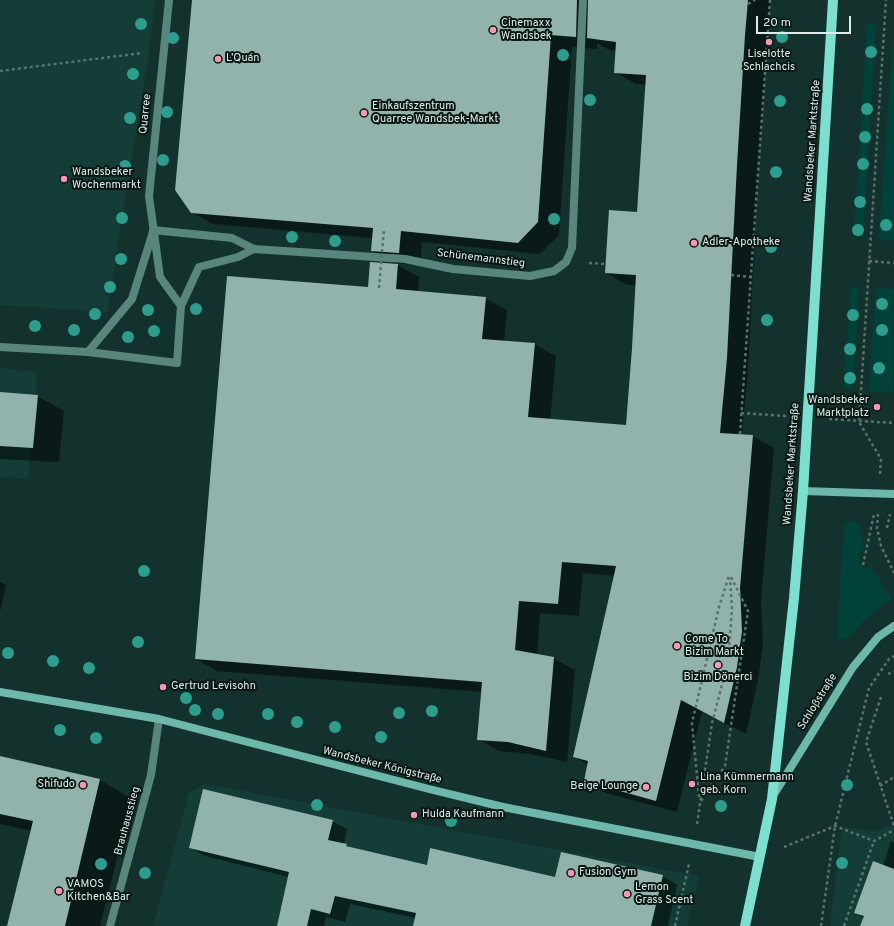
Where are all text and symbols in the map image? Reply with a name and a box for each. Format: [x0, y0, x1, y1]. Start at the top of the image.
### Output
scale bar [758, 8, 853, 34]
text: 20 m [763, 15, 791, 31]
place label: Cinemaxx Wandsbek [501, 17, 552, 43]
marker: Cinemaxx Wandsbek [488, 25, 498, 35]
marker: Liselotte Schlachcis [764, 37, 774, 47]
place label: Liselotte Schlachcis [743, 48, 795, 74]
place label: L’Quán [226, 52, 260, 66]
marker: L’Quán [213, 54, 223, 64]
street label: Wandsbeker Marktstraße [802, 80, 824, 202]
street label: Quarree [137, 93, 155, 135]
place label: Einkaufszentrum Quarree Wandsbek-Markt [372, 100, 498, 126]
marker: Einkaufszentrum Quarree Wandsbek-Markt [359, 108, 369, 118]
place label: Wandsbeker Wochenmarkt [72, 166, 141, 192]
marker: Wandsbeker Wochenmarkt [59, 174, 69, 184]
place label: Adler-Apotheke [702, 236, 780, 250]
marker: Adler-Apotheke [689, 238, 699, 248]
street label: Schünemannstieg [436, 247, 526, 271]
place label: Wandsbeker Marktplatz [808, 394, 869, 420]
marker: Wandsbeker Marktplatz [872, 402, 882, 412]
street label: Wandsbeker Marktstraße [781, 403, 803, 525]
place label: Come To Bizim Markt [685, 633, 744, 659]
marker: Come To Bizim Markt [672, 641, 682, 651]
marker: Bizim Dönerci [713, 660, 723, 670]
place label: Bizim Dönerci [684, 671, 752, 685]
street label: Schloßstraße [795, 671, 841, 733]
place label: Gertrud Levisohn [171, 680, 256, 694]
marker: Gertrud Levisohn [158, 682, 168, 692]
street label: Wandsbeker Königstraße [321, 745, 443, 787]
place label: Lina Kümmermann geb. Korn [700, 771, 794, 797]
place label: Shifudo [38, 778, 75, 792]
marker: Lina Kümmermann geb. Korn [687, 779, 697, 789]
marker: Shifudo [78, 780, 88, 790]
place label: Beige Lounge [570, 780, 638, 794]
marker: Beige Lounge [641, 782, 651, 792]
street label: Brauhausstieg [112, 785, 144, 857]
place label: Hulda Kaufmann [422, 808, 504, 822]
marker: Hulda Kaufmann [409, 810, 419, 820]
place label: Fusion Gym [579, 866, 636, 880]
marker: Fusion Gym [566, 868, 576, 878]
place label: VAMOS Kitchen&Bar [67, 878, 130, 904]
place label: Lemon Grass Scent [635, 881, 694, 907]
marker: VAMOS Kitchen&Bar [54, 886, 64, 896]
marker: Lemon Grass Scent [622, 889, 632, 899]

